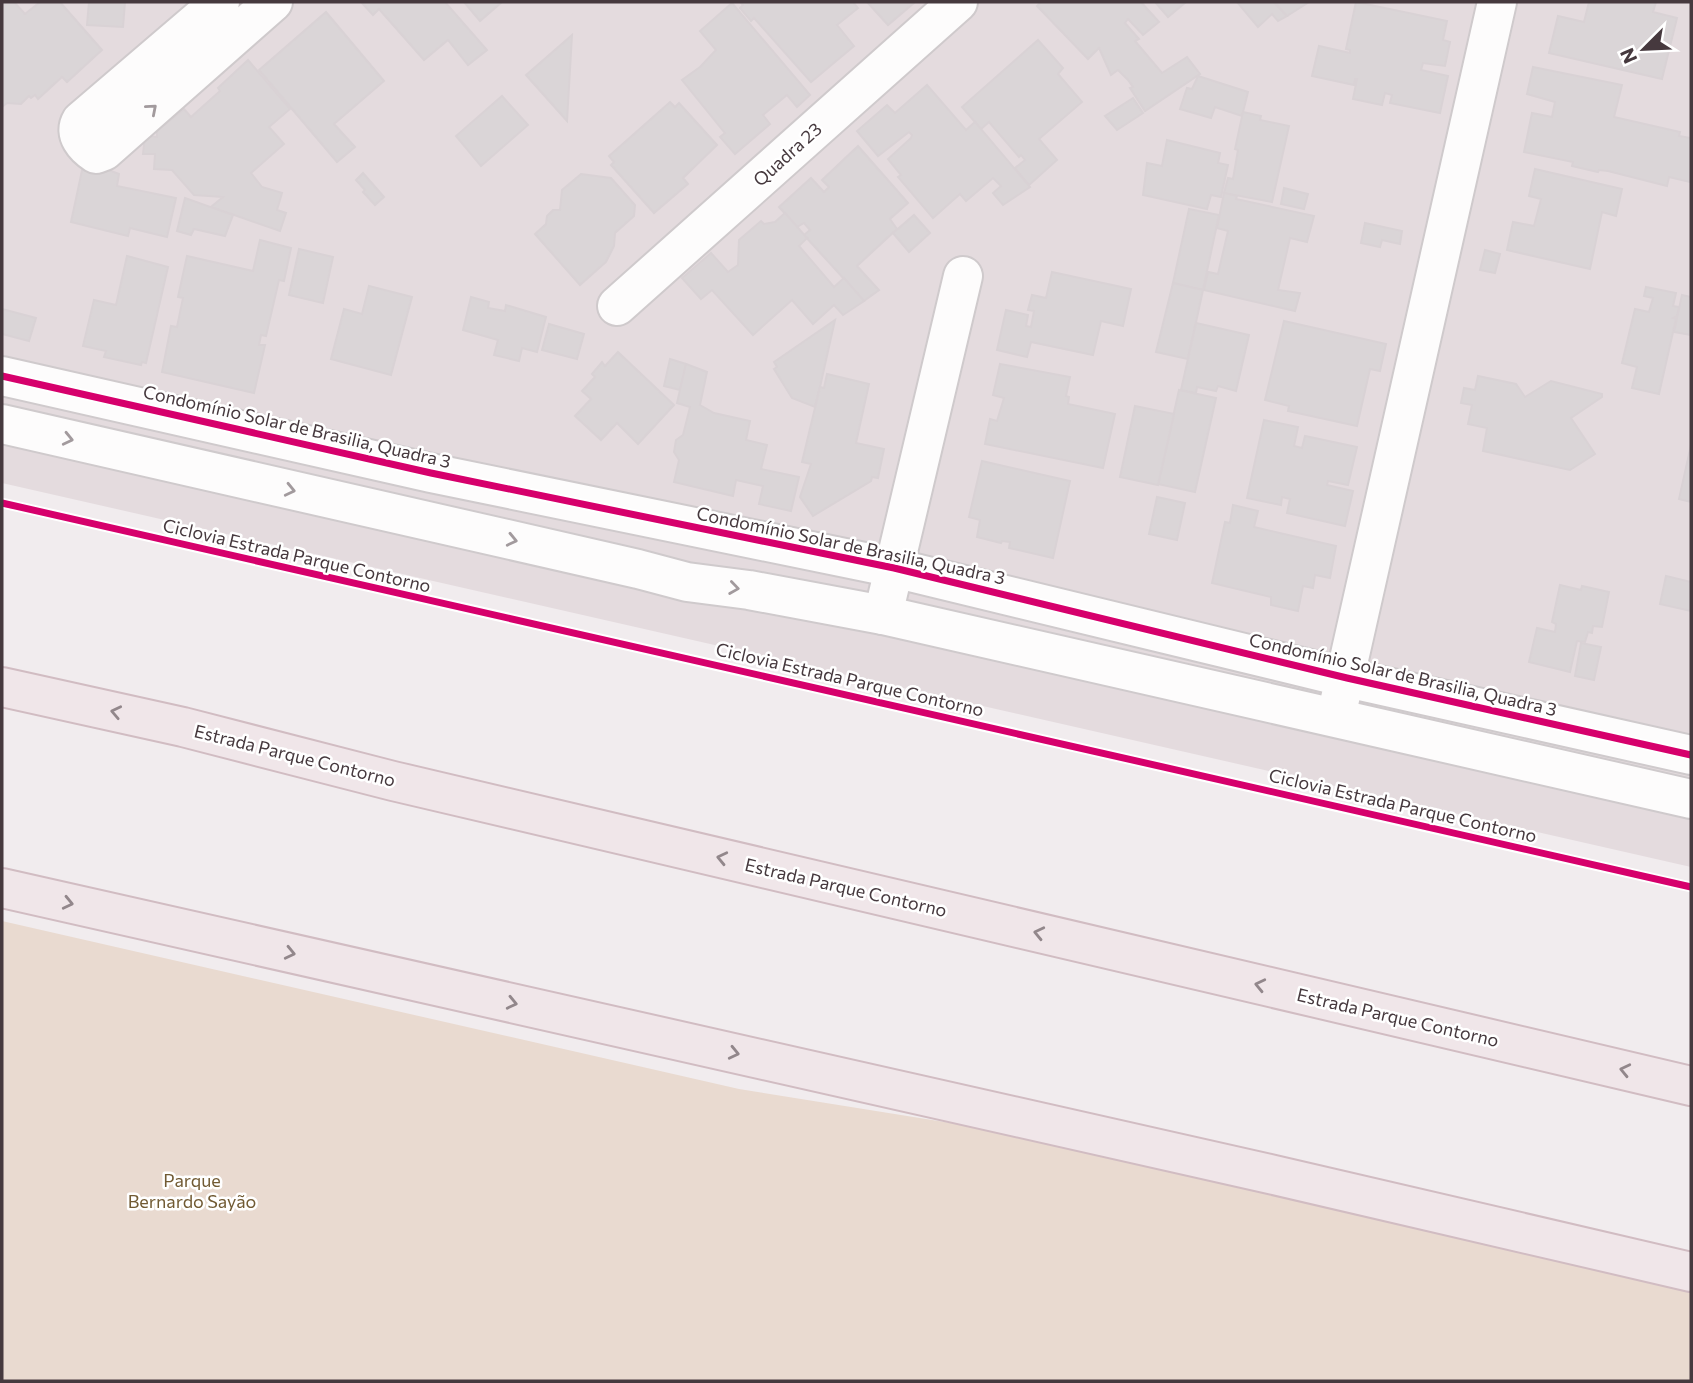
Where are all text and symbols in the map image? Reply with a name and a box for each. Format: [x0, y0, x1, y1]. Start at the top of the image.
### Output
north arrow [1609, 14, 1679, 84]
text: N [1615, 45, 1641, 67]
one-way arrow [143, 105, 156, 117]
street label: Quadra 23 [748, 117, 826, 191]
street label: Condomínio Solar de Brasilia, Quadra 3 [141, 380, 453, 472]
one-way arrow [62, 431, 74, 445]
one-way arrow [284, 482, 296, 496]
street label: Condomínio Solar de Brasilia, Quadra 3 [695, 501, 1007, 589]
street label: Ciclovia Estrada Parque Contorno [161, 513, 433, 597]
one-way arrow [506, 532, 518, 546]
one-way arrow [728, 581, 740, 596]
street label: Condomínio Solar de Brasilia, Quadra 3 [1247, 628, 1559, 720]
street label: Ciclovia Estrada Parque Contorno [714, 637, 986, 721]
one-way arrow [110, 706, 122, 720]
street label: Estrada Parque Contorno [192, 719, 398, 791]
street label: Ciclovia Estrada Parque Contorno [1267, 763, 1539, 847]
one-way arrow [716, 852, 728, 866]
street label: Estrada Parque Contorno [743, 853, 949, 921]
one-way arrow [62, 895, 74, 910]
one-way arrow [1033, 926, 1045, 941]
one-way arrow [284, 945, 296, 960]
one-way arrow [1254, 978, 1266, 993]
street label: Estrada Parque Contorno [1295, 983, 1501, 1051]
one-way arrow [506, 995, 518, 1010]
one-way arrow [728, 1045, 740, 1060]
one-way arrow [1619, 1064, 1631, 1078]
park label: Parque Bernardo Sayão [128, 1169, 256, 1212]

